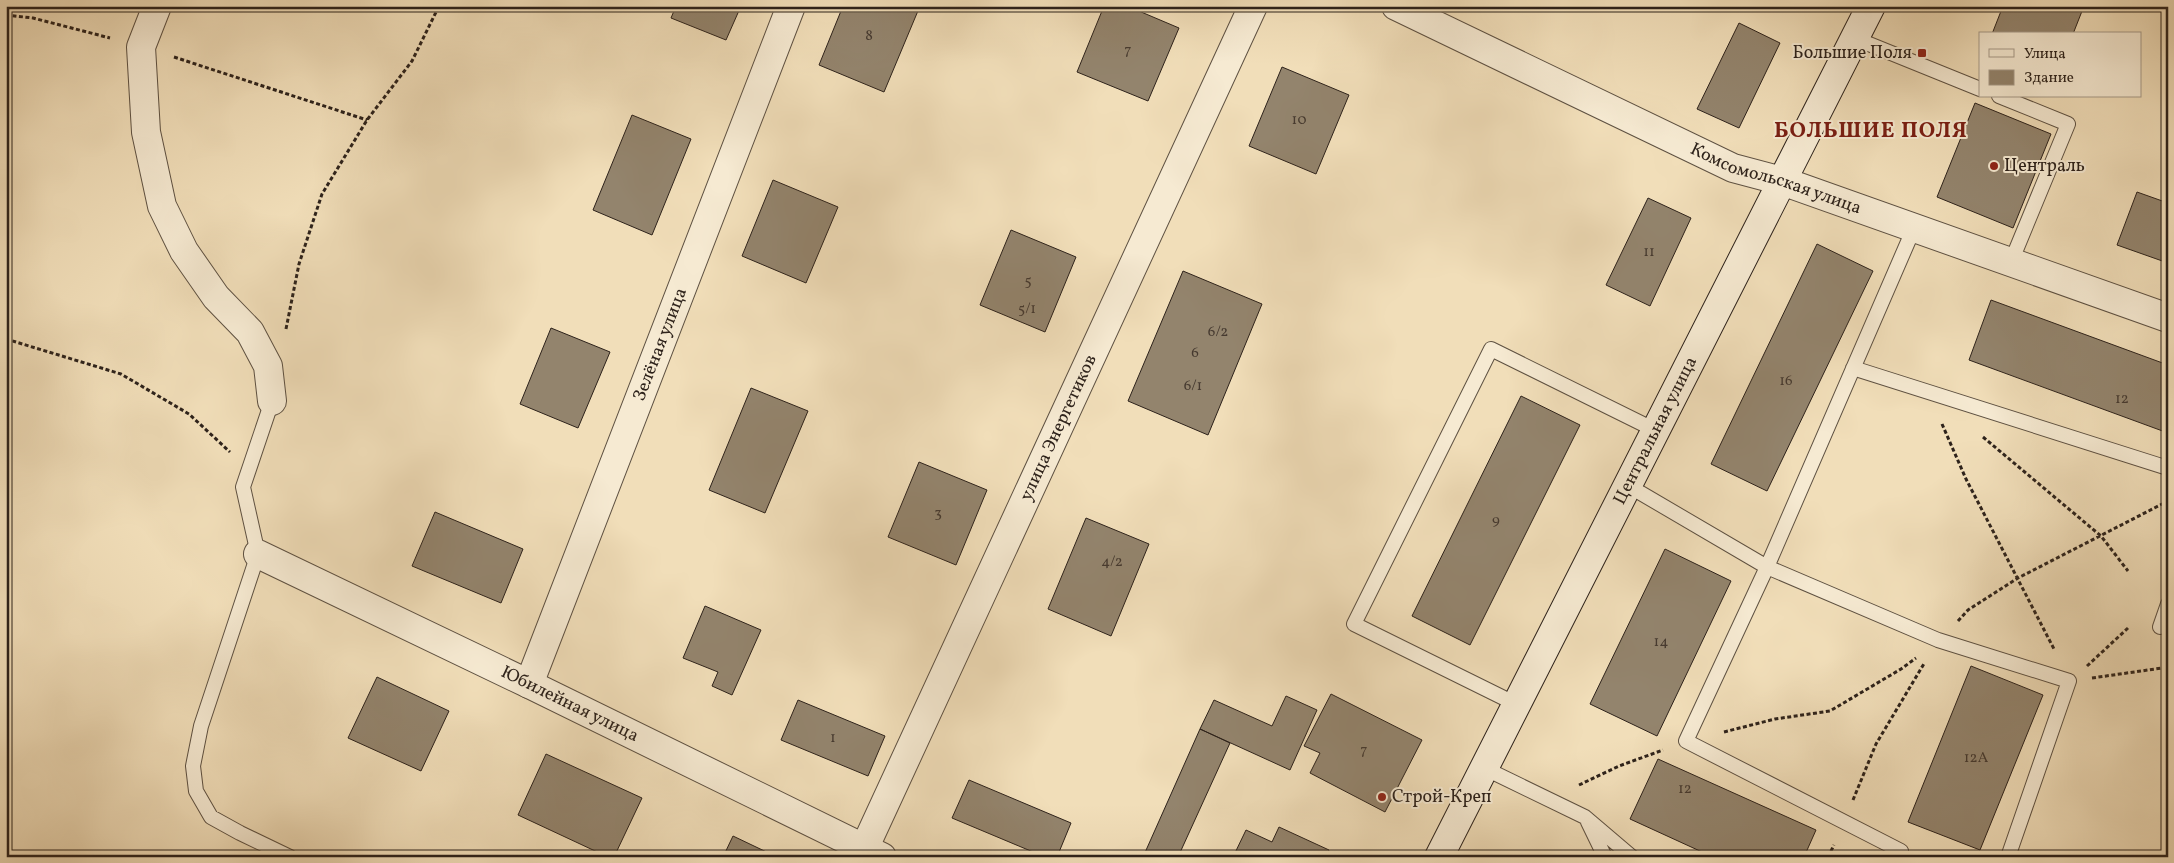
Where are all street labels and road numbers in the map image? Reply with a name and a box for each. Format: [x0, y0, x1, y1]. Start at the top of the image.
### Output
street label: Комсомольская улица [1686, 137, 1865, 221]
street label: Зелёная улица [627, 284, 693, 405]
street label: улица Энергетиков [1014, 350, 1103, 505]
street label: Центральная улица [1607, 352, 1703, 509]
street label: Юбилейная улица [497, 660, 643, 748]

